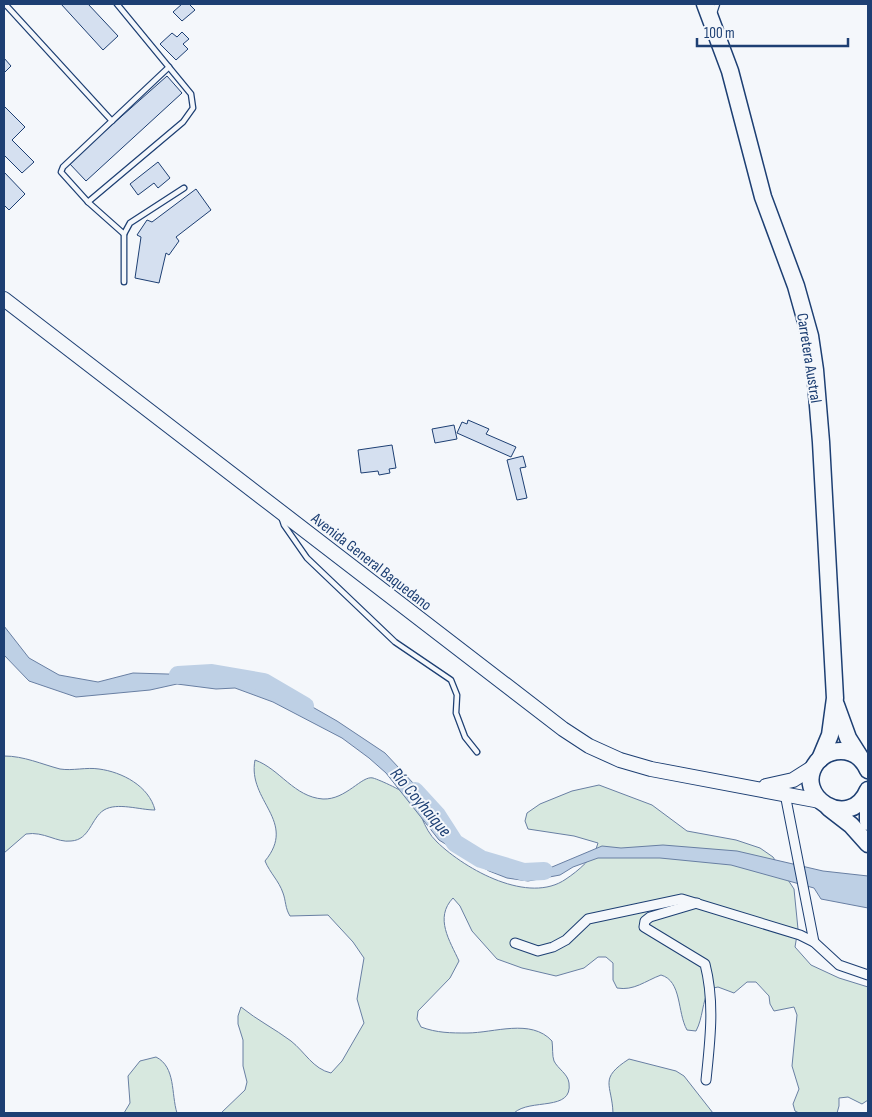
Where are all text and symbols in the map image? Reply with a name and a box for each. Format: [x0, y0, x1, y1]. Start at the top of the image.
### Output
scale bar [697, 15, 848, 47]
text: 100 m [704, 24, 735, 43]
street label: Carretera Austral [792, 312, 825, 405]
street label: Avenida General Baquedano [306, 509, 435, 615]
water label: Río Coyhaique [386, 763, 456, 841]

